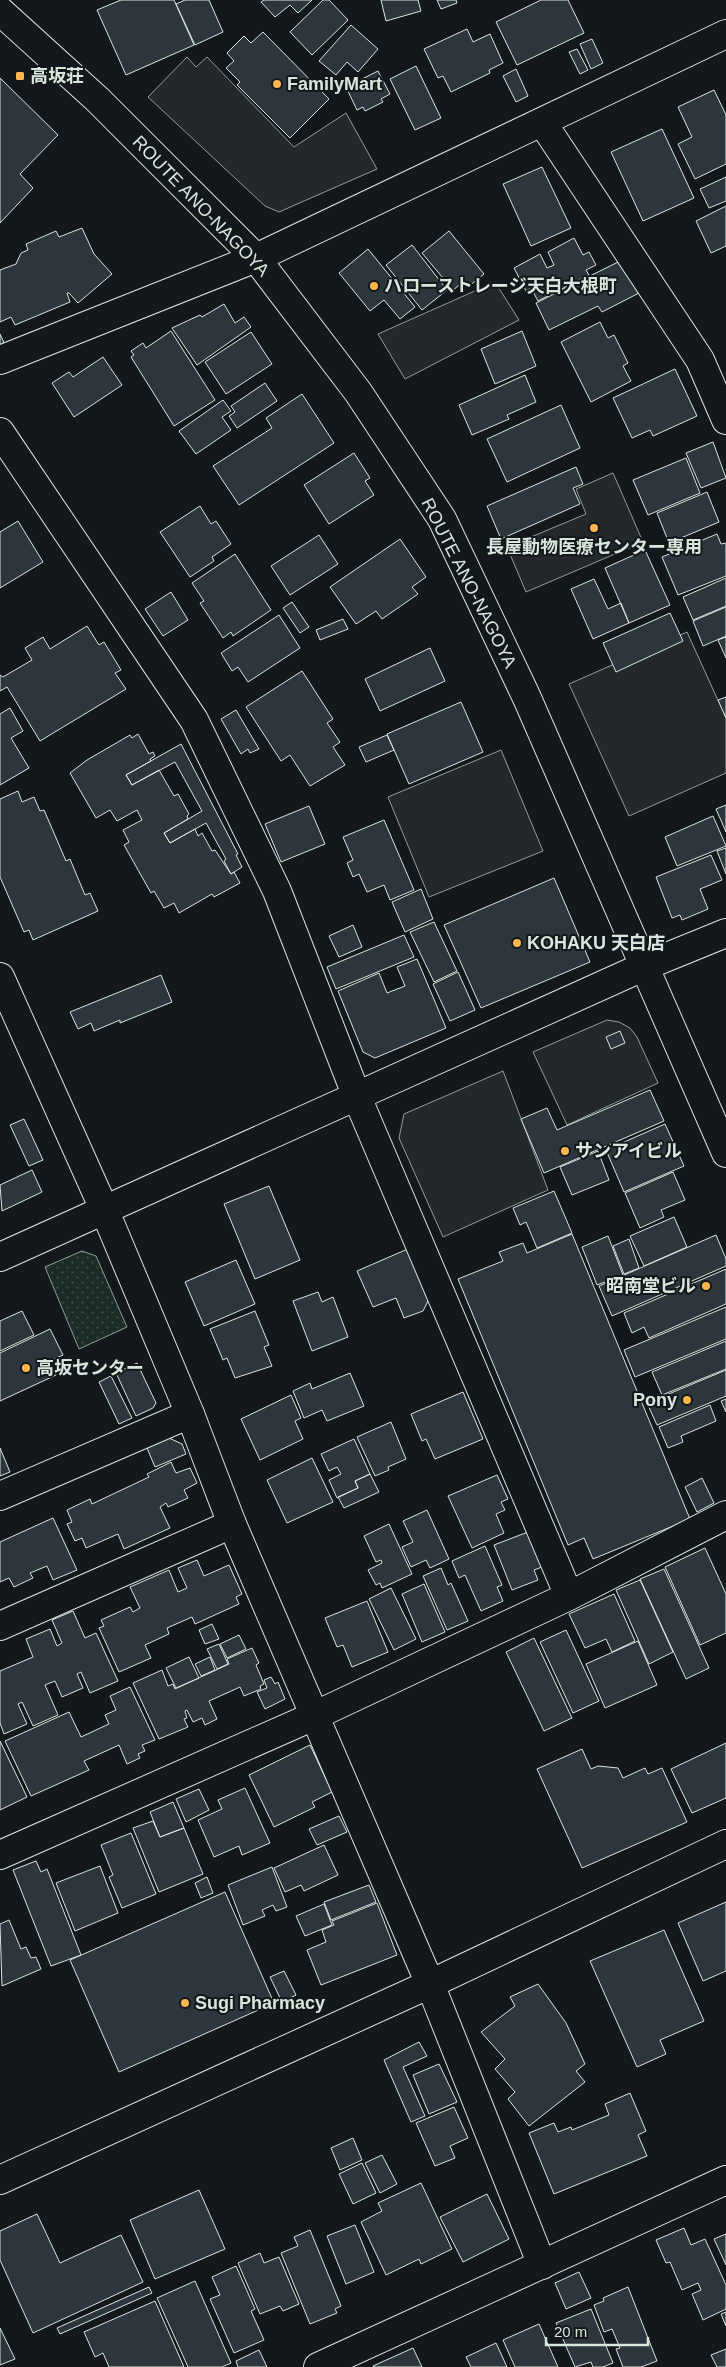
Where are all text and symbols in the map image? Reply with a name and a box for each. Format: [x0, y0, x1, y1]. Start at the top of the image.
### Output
place label: 高坂荘 [30, 66, 84, 86]
marker: 高坂荘 [14, 70, 26, 82]
place label: FamilyMart [287, 74, 382, 94]
marker: FamilyMart [271, 78, 283, 90]
street label: ROUTE ANO-NAGOYA [129, 132, 273, 280]
place label: ハローストレージ天白大根町 [384, 276, 617, 296]
marker: ハローストレージ天白大根町 [368, 280, 380, 292]
street label: ROUTE ANO-NAGOYA [417, 495, 521, 671]
marker: 長屋動物医療センター専用 [588, 522, 600, 534]
place label: 長屋動物医療センター専用 [486, 537, 702, 557]
place label: KOHAKU 天白店 [527, 933, 665, 953]
marker: KOHAKU 天白店 [511, 937, 523, 949]
place label: サンアイビル [575, 1141, 682, 1161]
marker: サンアイビル [559, 1145, 571, 1157]
place label: 昭南堂ビル [606, 1276, 696, 1296]
marker: 昭南堂ビル [700, 1280, 712, 1292]
place label: 高坂センター [36, 1358, 144, 1378]
marker: 高坂センター [20, 1362, 32, 1374]
place label: Pony [633, 1390, 677, 1410]
marker: Pony [681, 1394, 693, 1406]
place label: Sugi Pharmacy [195, 1993, 325, 2013]
marker: Sugi Pharmacy [179, 1997, 191, 2009]
scale bar [546, 2314, 648, 2346]
text: 20 m [554, 2323, 587, 2340]

